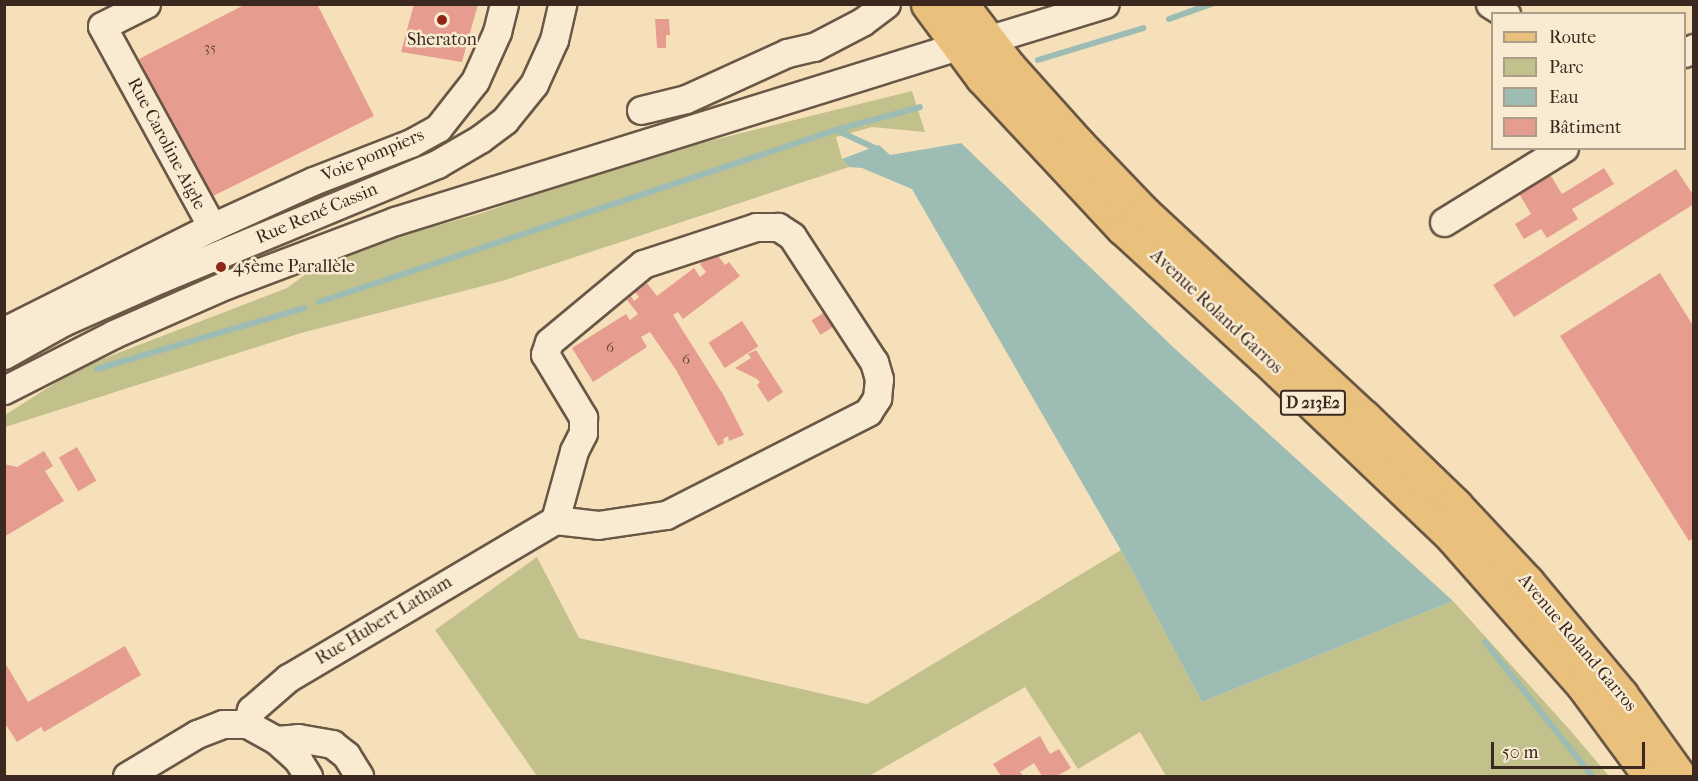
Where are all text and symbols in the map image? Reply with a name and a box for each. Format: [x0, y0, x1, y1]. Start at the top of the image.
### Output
legend [1491, 12, 1686, 150]
marker: Sheraton [435, 13, 449, 27]
text: Route [1549, 27, 1596, 48]
place label: Sheraton [407, 29, 477, 51]
house number: 35 [204, 39, 216, 57]
text: Parc [1549, 57, 1584, 78]
street label: Rue Caroline Aigle [122, 74, 210, 214]
text: Eau [1549, 87, 1578, 108]
text: Bâtiment [1549, 117, 1621, 138]
street label: Voie pompiers [318, 125, 428, 187]
street label: Rue René Cassin [253, 179, 381, 249]
street label: Avenue Roland Garros [1145, 245, 1287, 379]
place label: 45ème Parallèle [233, 256, 355, 278]
marker: 45ème Parallèle [214, 260, 228, 274]
house number: 6 [606, 339, 614, 357]
house number: 6 [682, 351, 690, 369]
road number: D 213E2 [1278, 390, 1348, 416]
street label: Avenue Roland Garros [1513, 570, 1641, 716]
street label: Rue Hubert Latham [312, 572, 456, 670]
scale bar [1494, 730, 1648, 768]
text: 50 m [1502, 742, 1538, 763]

